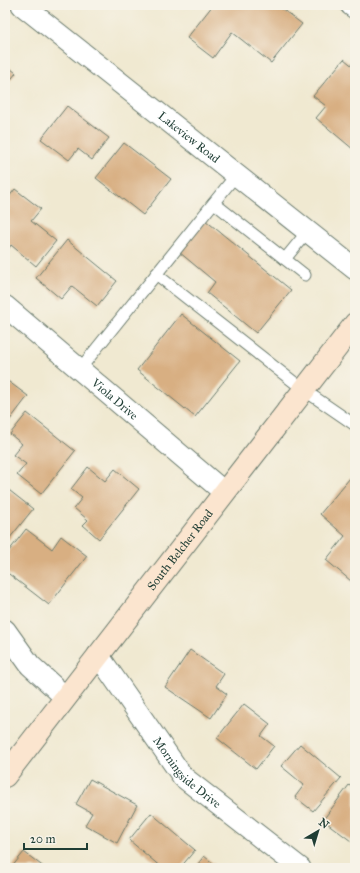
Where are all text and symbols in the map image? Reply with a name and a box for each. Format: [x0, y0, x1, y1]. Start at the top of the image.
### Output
street label: Lakeview Road [155, 109, 222, 166]
street label: Viola Drive [88, 375, 141, 423]
street label: South Belcher Road [144, 507, 216, 593]
street label: Morningside Drive [150, 734, 224, 811]
north arrow [298, 811, 338, 851]
text: N [316, 816, 332, 832]
scale bar [24, 825, 87, 851]
text: 20 m [30, 832, 56, 846]

